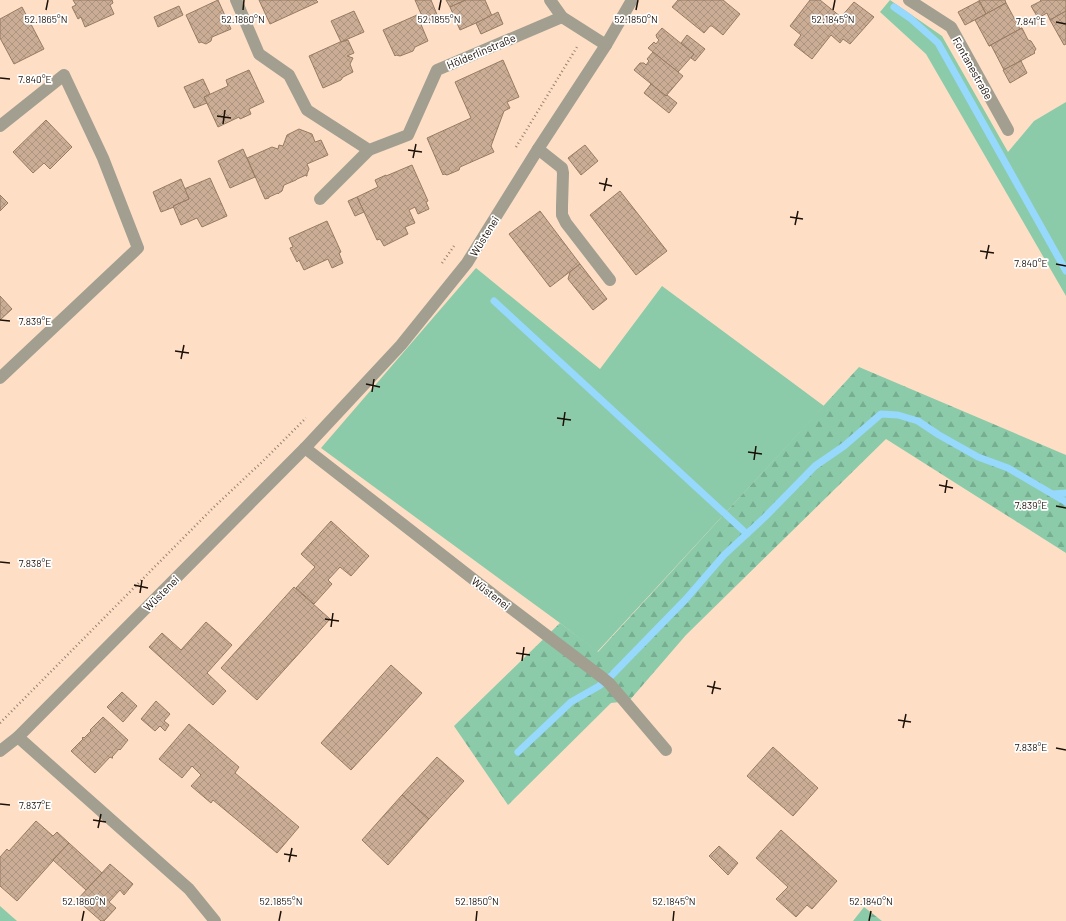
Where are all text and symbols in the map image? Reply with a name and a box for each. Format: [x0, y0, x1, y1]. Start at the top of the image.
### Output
text: 52.1865°N [25, 13, 67, 25]
text: 52.1860°N [221, 13, 265, 25]
text: 52.1855°N [418, 13, 460, 25]
text: 52.1850°N [614, 13, 658, 25]
text: 52.1845°N [811, 13, 855, 25]
text: 7.841°E [1016, 15, 1046, 27]
street label: Hölderlinstraße [445, 31, 518, 71]
street label: Fontanestraße [950, 34, 996, 102]
text: 7.840°E [18, 73, 52, 85]
street label: Wüstenei [467, 213, 502, 259]
text: 7.840°E [1014, 257, 1048, 269]
text: 7.839°E [19, 315, 51, 327]
text: 7.839°E [1015, 499, 1047, 511]
text: 7.838°E [19, 557, 51, 569]
street label: Wüstenei [140, 572, 182, 614]
street label: Wüstenei [469, 574, 513, 612]
text: 7.838°E [1015, 741, 1047, 753]
text: 7.837°E [19, 799, 51, 811]
text: 52.1860°N [62, 895, 106, 907]
text: 52.1855°N [260, 895, 302, 907]
text: 52.1850°N [455, 895, 499, 907]
text: 52.1845°N [652, 895, 696, 907]
text: 52.1840°N [849, 895, 893, 907]

